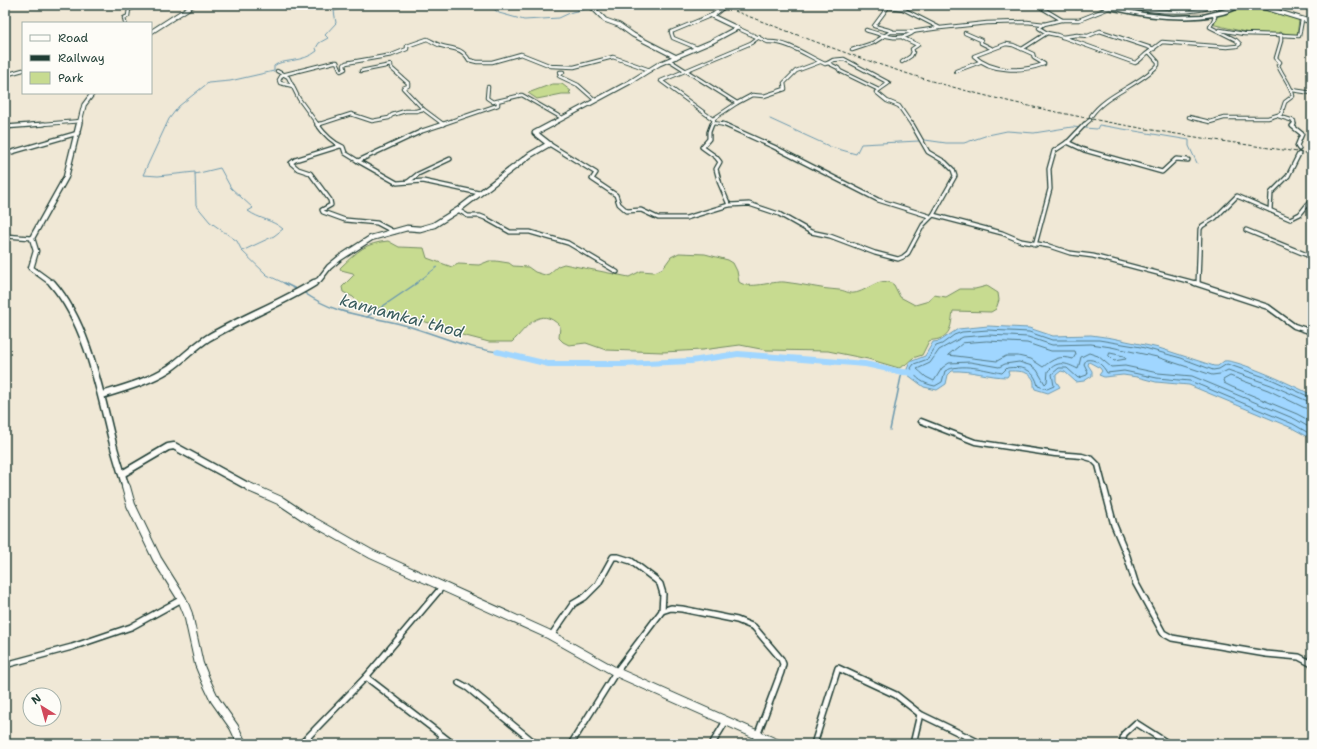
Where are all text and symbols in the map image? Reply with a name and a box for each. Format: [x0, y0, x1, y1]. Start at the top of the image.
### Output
legend [22, 22, 152, 94]
text: Road [58, 30, 89, 46]
text: Railway [58, 50, 105, 66]
text: Park [58, 70, 84, 86]
water label: kannamkai thod [338, 289, 467, 343]
north arrow [22, 687, 62, 727]
text: N [28, 691, 45, 708]

